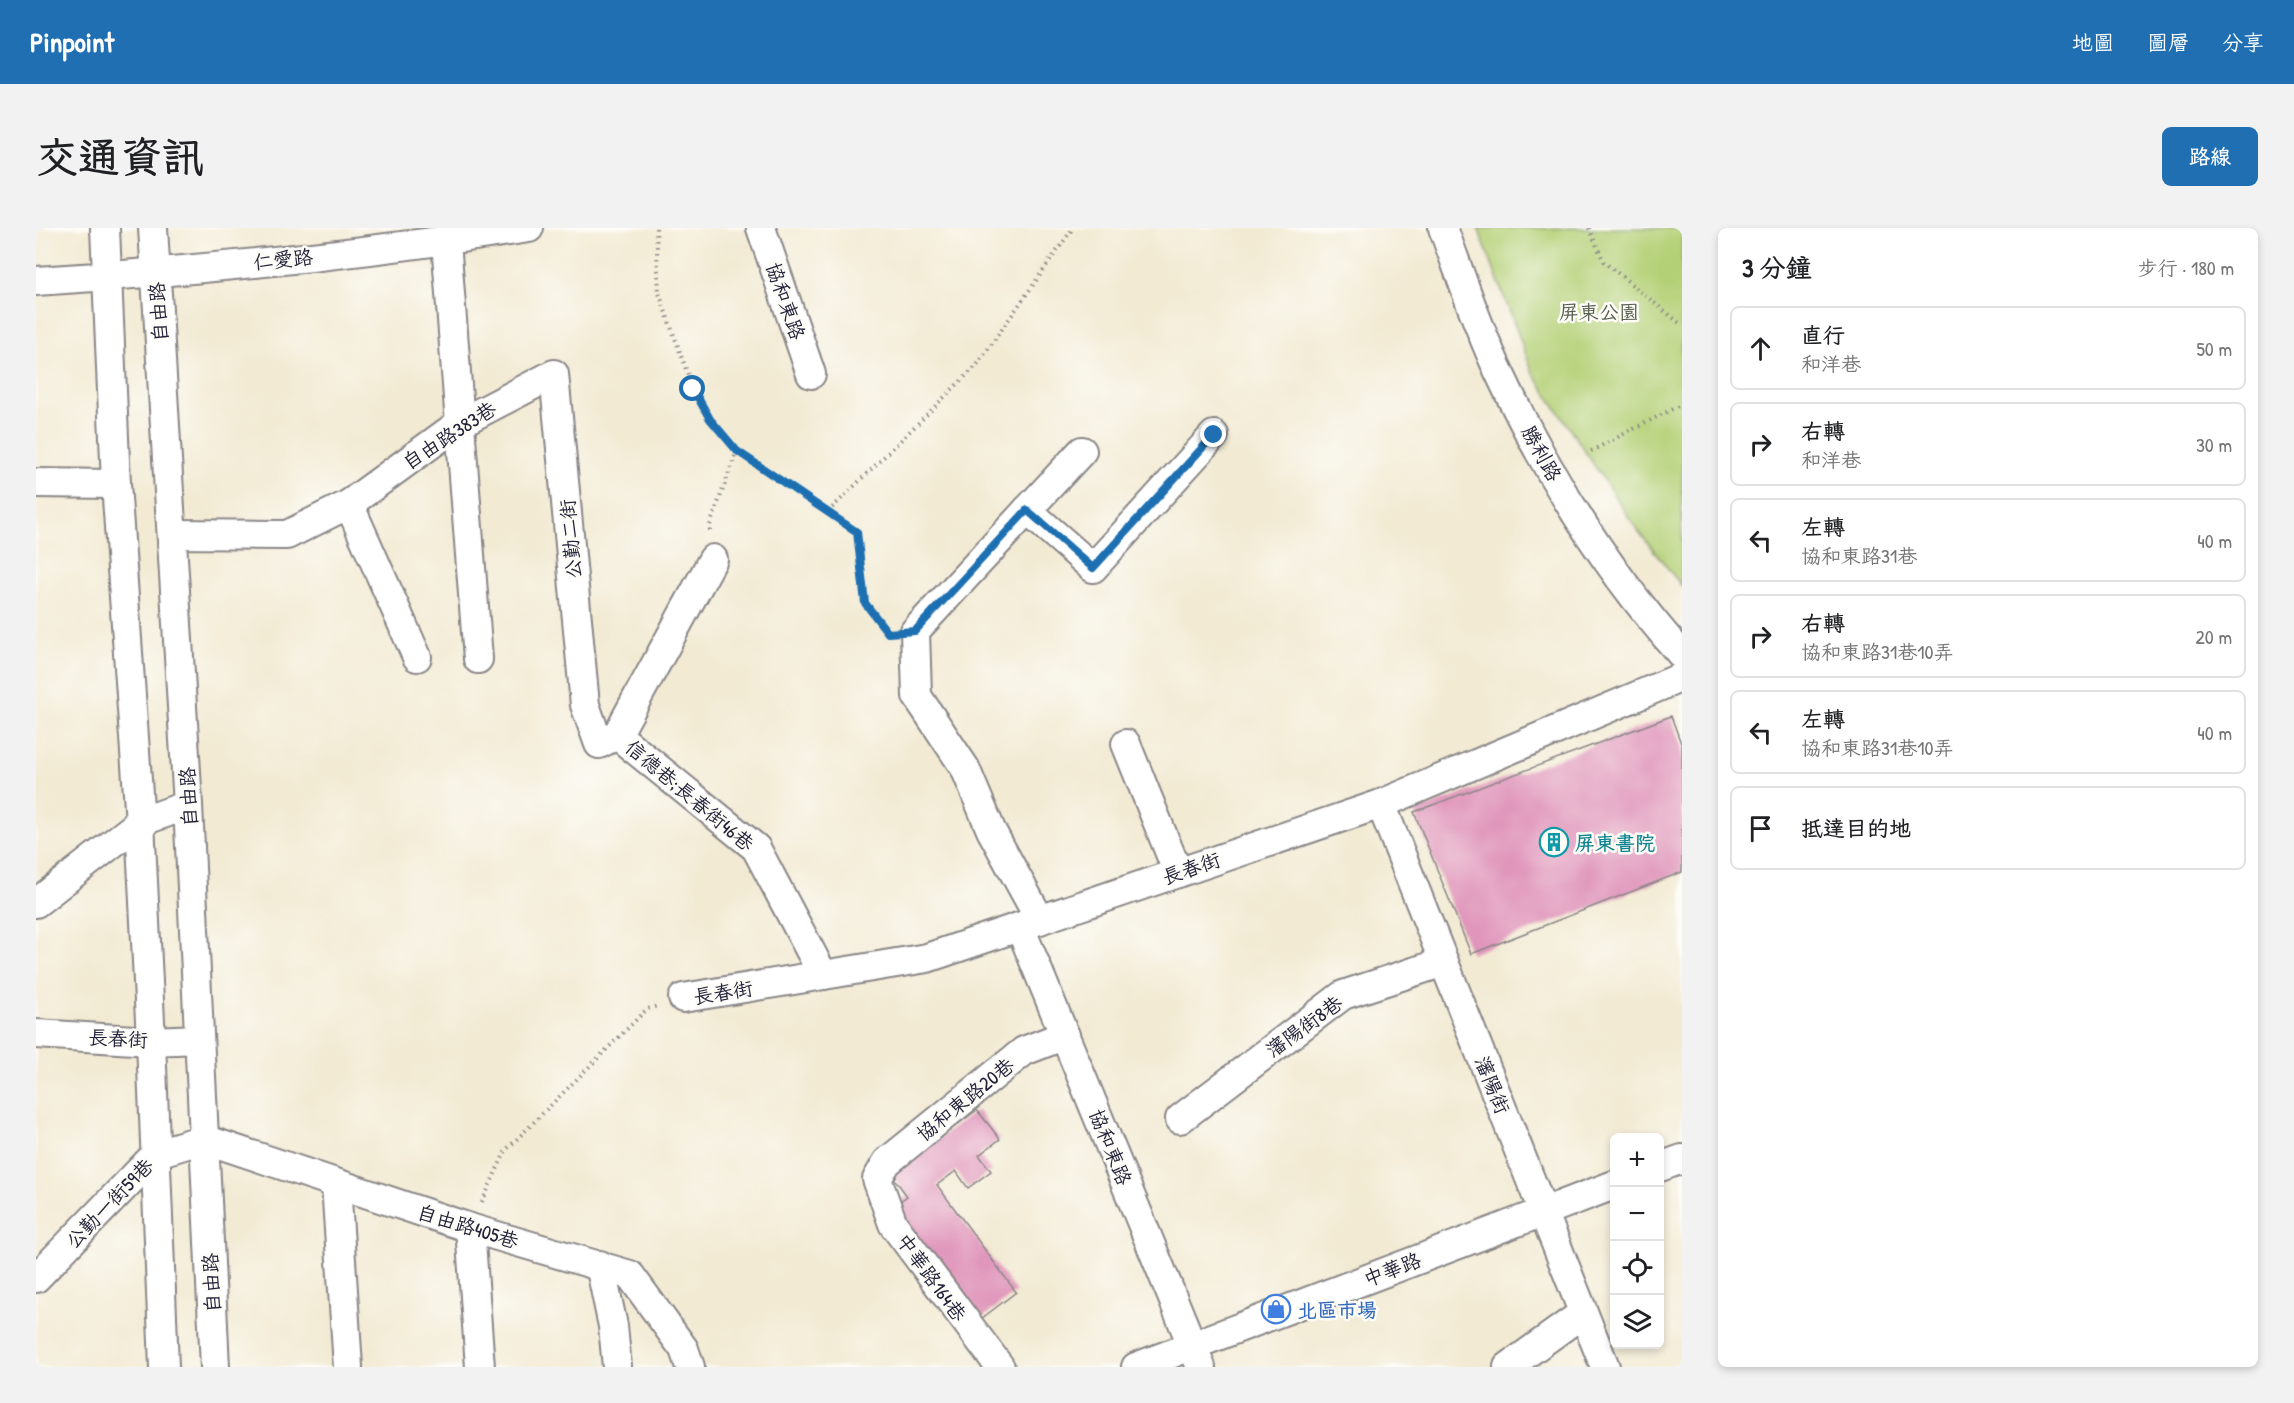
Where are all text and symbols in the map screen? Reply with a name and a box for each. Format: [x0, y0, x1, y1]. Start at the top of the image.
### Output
text: Pinpoint [30, 23, 114, 61]
text: 地圖 [2072, 28, 2114, 57]
text: 圖層 [2147, 28, 2189, 57]
text: 分享 [2222, 28, 2264, 57]
button: 路線 [2162, 127, 2258, 186]
text: 交通資訊 [36, 128, 204, 185]
street label: 仁愛路 [252, 242, 315, 276]
text: 3 分鐘 [1742, 250, 1812, 285]
text: 步行 · 180 m [2138, 254, 2234, 281]
street label: 協和東路 [760, 259, 812, 344]
street label: 自由路 [142, 280, 174, 343]
park label: 屏東公園 [1559, 298, 1639, 325]
text: 直行 [1801, 320, 1845, 350]
icon: ahead [1744, 332, 1777, 365]
text: 50 m [2196, 335, 2232, 362]
text: 和洋巷 [1801, 350, 1861, 377]
route start [679, 375, 705, 401]
street label: 自由路383巷 [397, 394, 502, 475]
text: 右轉 [1801, 416, 1845, 446]
street label: 勝利路 [1516, 420, 1569, 487]
route end [1200, 421, 1226, 447]
icon: right [1744, 428, 1777, 461]
text: 30 m [2196, 431, 2232, 458]
text: 和洋巷 [1801, 446, 1861, 473]
street label: 公勤二街 [553, 498, 587, 580]
text: 左轉 [1801, 512, 1845, 542]
icon: left [1744, 524, 1777, 557]
text: 40 m [2197, 527, 2232, 554]
text: 協和東路31巷 [1801, 542, 1917, 569]
text: 右轉 [1801, 608, 1845, 638]
icon: right [1744, 620, 1777, 653]
text: 20 m [2195, 623, 2232, 650]
text: 協和東路31巷10弄 [1801, 638, 1953, 665]
text: 左轉 [1801, 704, 1845, 734]
icon: left [1744, 716, 1777, 749]
text: 40 m [2197, 719, 2232, 746]
street label: 信德巷;長春街46巷 [620, 733, 761, 857]
text: 協和東路31巷10弄 [1801, 734, 1953, 761]
street label: 自由路 [173, 765, 203, 828]
icon: arrive [1744, 812, 1777, 845]
text: 抵達目的地 [1801, 813, 1911, 843]
building icon: 屏東書院 [1538, 826, 1570, 858]
place label: 屏東書院 [1575, 829, 1655, 856]
street label: 長春街 [1158, 845, 1224, 891]
street label: 長春街 [691, 974, 755, 1010]
street label: 瀋陽街8巷 [1260, 988, 1349, 1063]
street label: 長春街 [87, 1023, 149, 1053]
street label: 協和東路20巷 [911, 1051, 1020, 1147]
street label: 瀋陽街 [1469, 1052, 1517, 1118]
street label: 協和東路 [1083, 1105, 1139, 1190]
map controls [1610, 1133, 1664, 1349]
button: + [1610, 1133, 1664, 1187]
street label: 公勤一街59巷 [59, 1151, 160, 1254]
button: − [1610, 1187, 1664, 1241]
street label: 自由路405巷 [414, 1198, 523, 1255]
street label: 中華路164巷 [891, 1228, 974, 1327]
button: locate [1610, 1241, 1664, 1295]
street label: 中華路 [1359, 1245, 1426, 1292]
street label: 自由路 [196, 1251, 226, 1314]
shop icon: 北區市場 [1260, 1293, 1292, 1325]
button: layers [1610, 1295, 1664, 1349]
place label: 北區市場 [1297, 1296, 1377, 1323]

